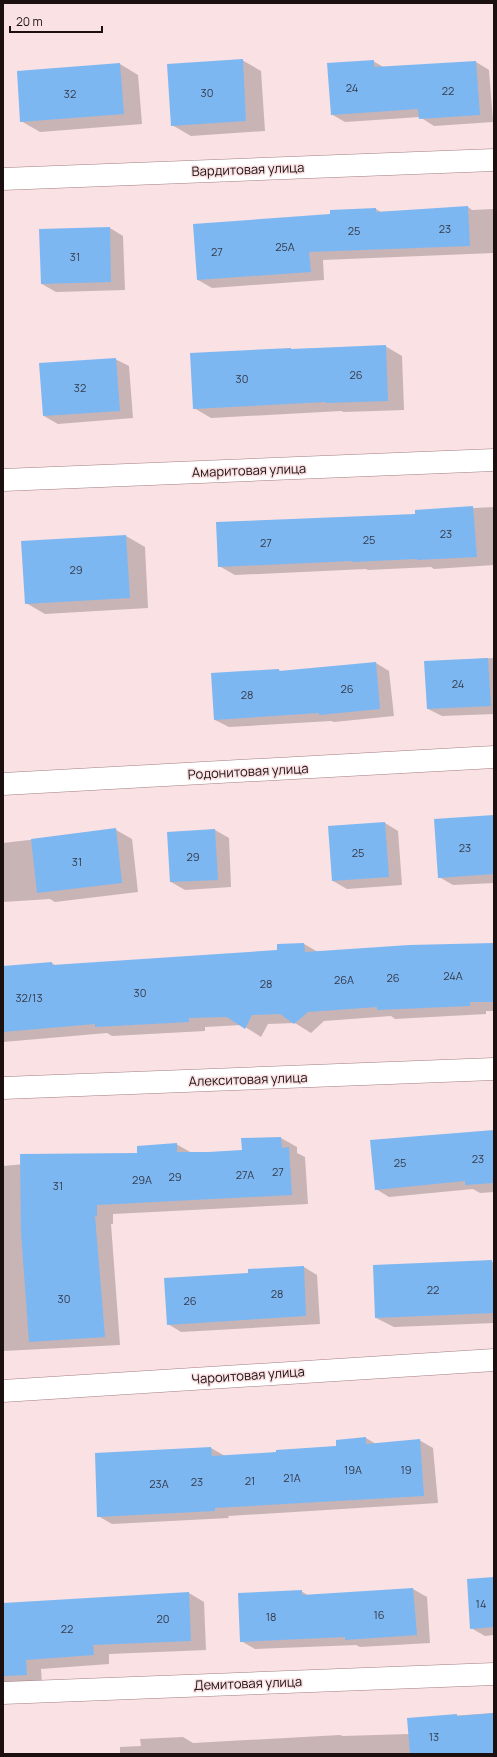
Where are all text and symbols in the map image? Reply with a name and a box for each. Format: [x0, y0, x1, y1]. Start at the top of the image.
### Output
scale bar [10, 8, 102, 34]
text: 20 m [16, 13, 43, 30]
house number: 24 [346, 80, 358, 95]
house number: 22 [442, 83, 454, 98]
house number: 30 [201, 85, 213, 100]
house number: 32 [64, 86, 76, 101]
street label: Вардитовая улица [191, 158, 305, 180]
house number: 23 [439, 221, 451, 236]
house number: 25 [348, 223, 360, 238]
house number: 25А [275, 239, 295, 254]
house number: 27 [211, 244, 223, 259]
house number: 31 [70, 249, 80, 264]
house number: 26 [349, 367, 363, 382]
house number: 30 [236, 371, 248, 386]
house number: 32 [74, 380, 86, 395]
street label: Амаритовая улица [192, 459, 306, 481]
house number: 23 [440, 526, 452, 541]
house number: 25 [363, 532, 375, 547]
house number: 27 [260, 535, 272, 550]
house number: 29 [69, 562, 83, 577]
house number: 24 [452, 676, 464, 691]
house number: 26 [340, 681, 354, 696]
house number: 28 [241, 687, 253, 702]
street label: Родонитовая улица [187, 759, 309, 783]
house number: 23 [459, 840, 471, 855]
house number: 25 [352, 845, 364, 860]
house number: 29 [186, 849, 200, 864]
house number: 31 [72, 854, 82, 869]
house number: 24А [443, 968, 463, 983]
house number: 26 [386, 970, 400, 985]
house number: 26А [334, 972, 354, 987]
house number: 28 [260, 976, 272, 991]
house number: 30 [134, 985, 146, 1000]
house number: 32/13 [16, 990, 43, 1005]
street label: Алекситовая улица [188, 1068, 308, 1090]
house number: 23 [472, 1151, 484, 1166]
house number: 25 [394, 1155, 406, 1170]
house number: 27 [272, 1164, 284, 1179]
house number: 27А [236, 1167, 254, 1182]
house number: 29 [168, 1169, 182, 1184]
house number: 29А [132, 1172, 152, 1187]
house number: 31 [53, 1178, 63, 1193]
house number: 22 [427, 1282, 439, 1297]
house number: 28 [271, 1286, 283, 1301]
house number: 30 [58, 1291, 70, 1306]
house number: 26 [183, 1293, 197, 1308]
street label: Чароитовая улица [191, 1362, 305, 1388]
house number: 19А [344, 1462, 362, 1477]
house number: 19 [400, 1462, 412, 1477]
house number: 21А [283, 1470, 301, 1485]
house number: 21 [245, 1473, 255, 1488]
house number: 23 [191, 1474, 203, 1489]
house number: 23А [149, 1476, 169, 1491]
house number: 14 [476, 1596, 486, 1611]
house number: 16 [373, 1607, 385, 1622]
house number: 18 [266, 1609, 276, 1624]
house number: 20 [157, 1611, 169, 1626]
house number: 22 [61, 1621, 73, 1636]
street label: Демитовая улица [194, 1672, 302, 1694]
house number: 13 [429, 1729, 439, 1744]

